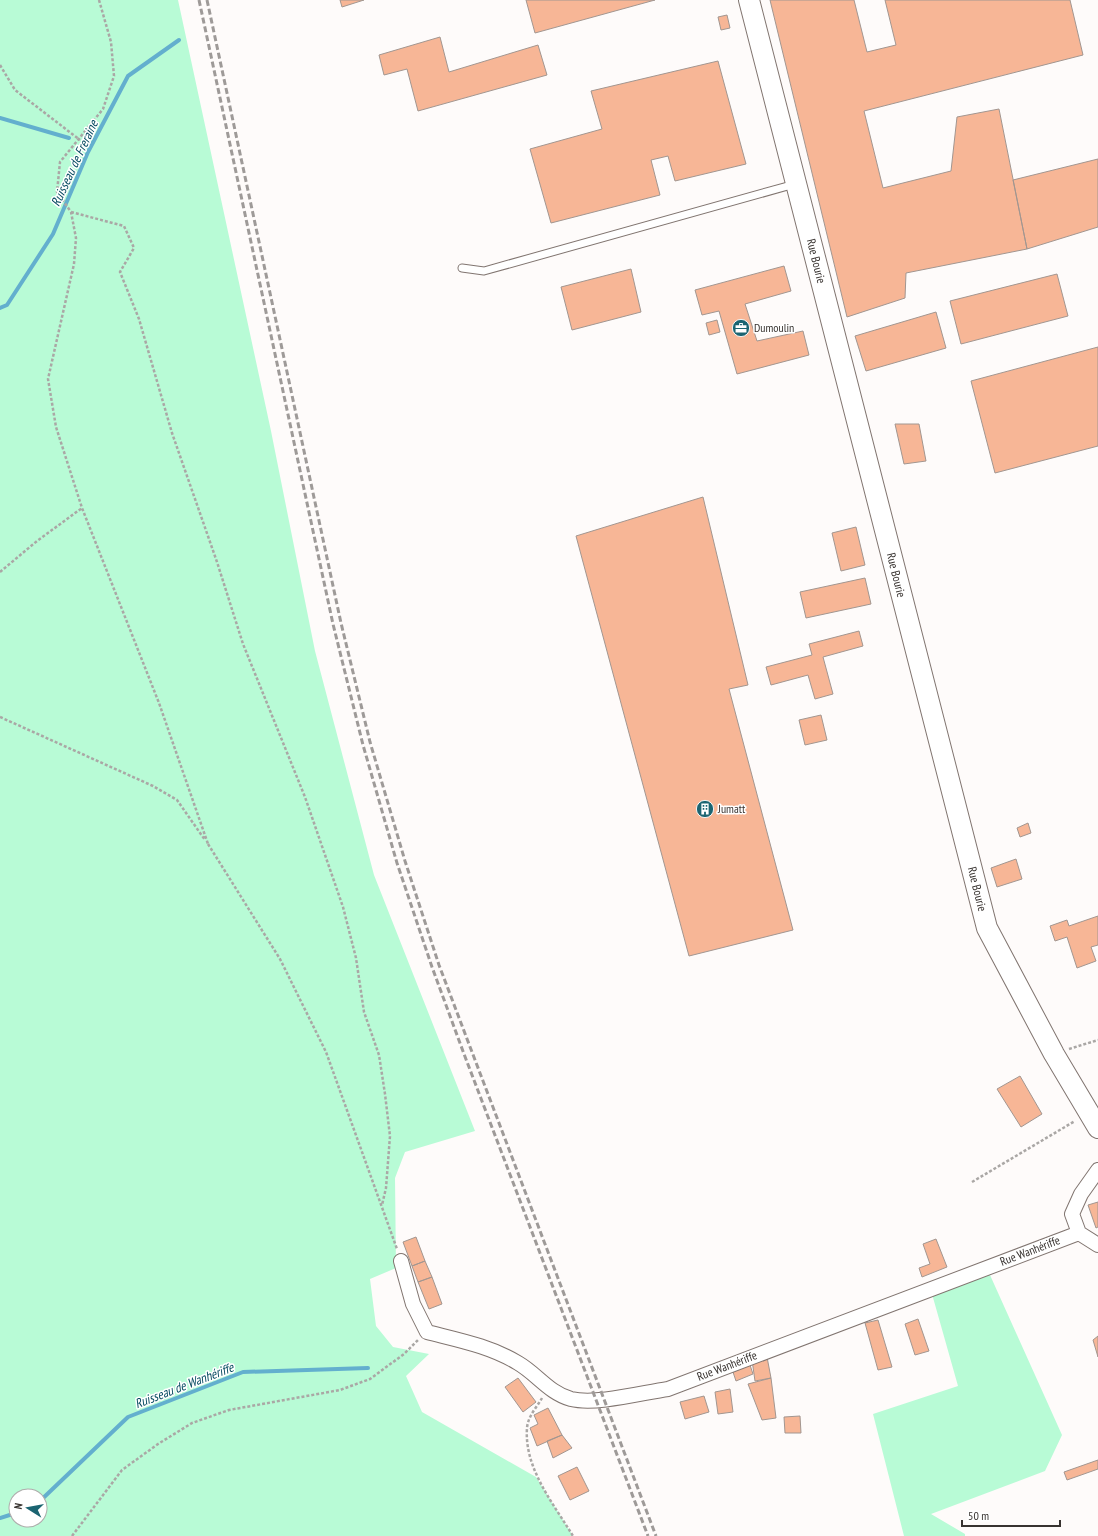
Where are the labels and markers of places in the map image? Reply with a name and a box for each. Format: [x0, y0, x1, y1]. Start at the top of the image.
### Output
office icon: Dumoulin [731, 318, 751, 338]
place label: Dumoulin [754, 320, 794, 335]
building icon: Jumatt [695, 799, 715, 819]
place label: Jumatt [717, 801, 746, 816]

